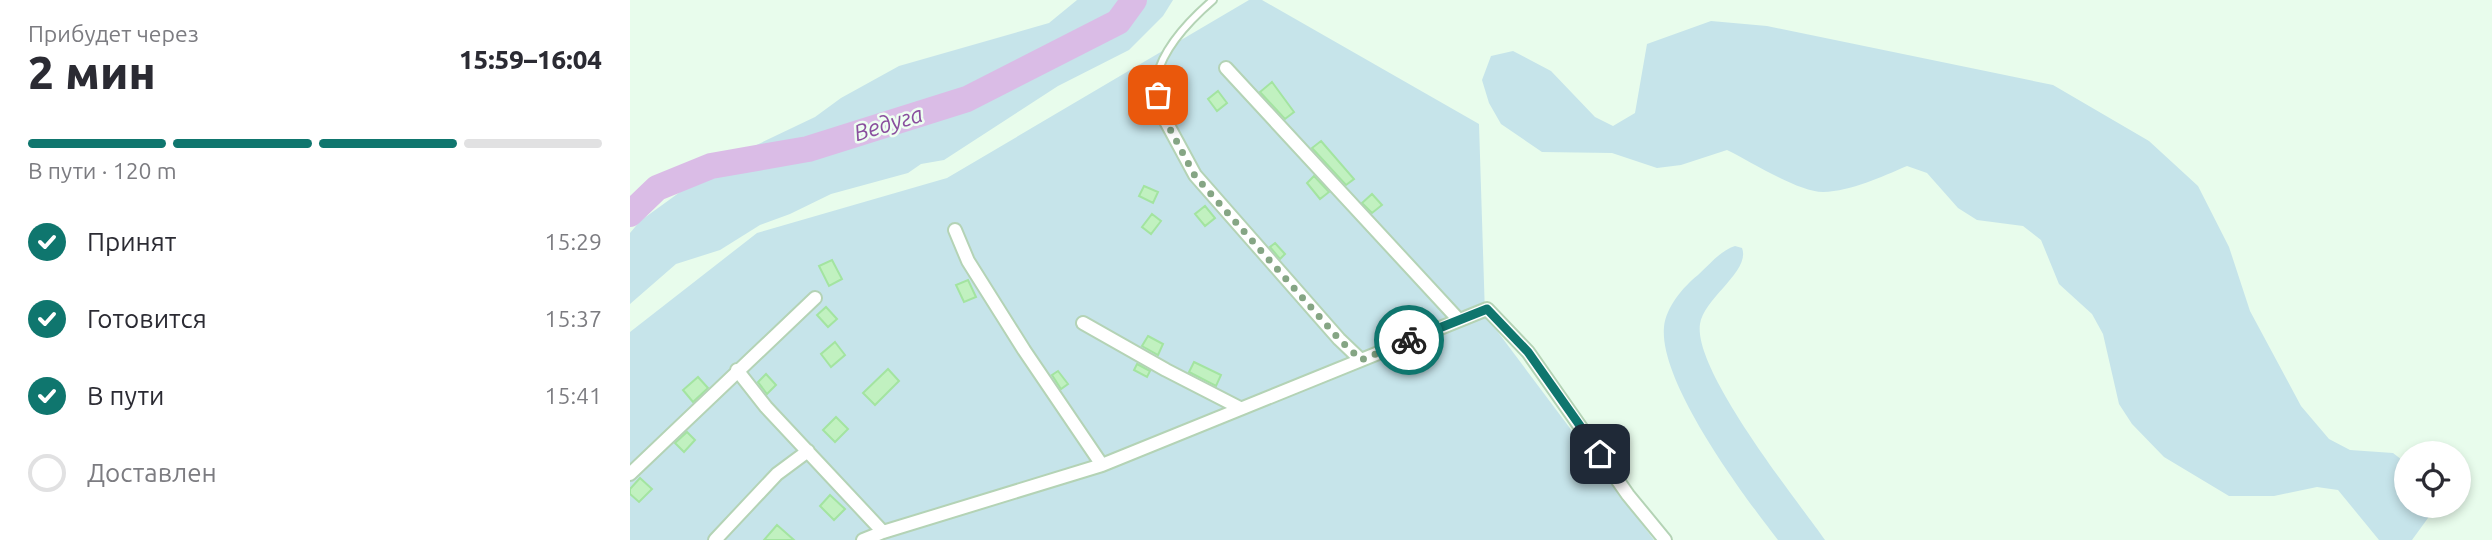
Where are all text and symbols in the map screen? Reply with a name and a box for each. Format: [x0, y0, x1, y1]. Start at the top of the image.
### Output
text: Прибудет через [28, 21, 199, 46]
text: 15:59–16:04 [459, 45, 602, 74]
text: 2 мин [28, 46, 156, 98]
pin [1128, 65, 1188, 125]
icon: bag [1139, 76, 1177, 114]
water label: Ведуга [850, 101, 926, 145]
text: В пути · 120 m [28, 158, 177, 183]
icon: check [28, 223, 66, 261]
text: Принят [87, 227, 176, 256]
text: 15:29 [544, 229, 602, 254]
icon: check [28, 300, 66, 338]
text: Готовится [87, 304, 207, 333]
courier [1374, 305, 1444, 375]
text: 15:37 [544, 306, 602, 331]
icon: bike [1390, 321, 1428, 359]
icon: check [28, 377, 66, 415]
text: В пути [87, 381, 164, 410]
text: 15:41 [544, 383, 602, 408]
pin [1570, 424, 1630, 484]
icon: home [1581, 435, 1619, 473]
map controls [2394, 441, 2471, 518]
button: locate [2394, 441, 2471, 518]
text: Доставлен [87, 458, 217, 487]

